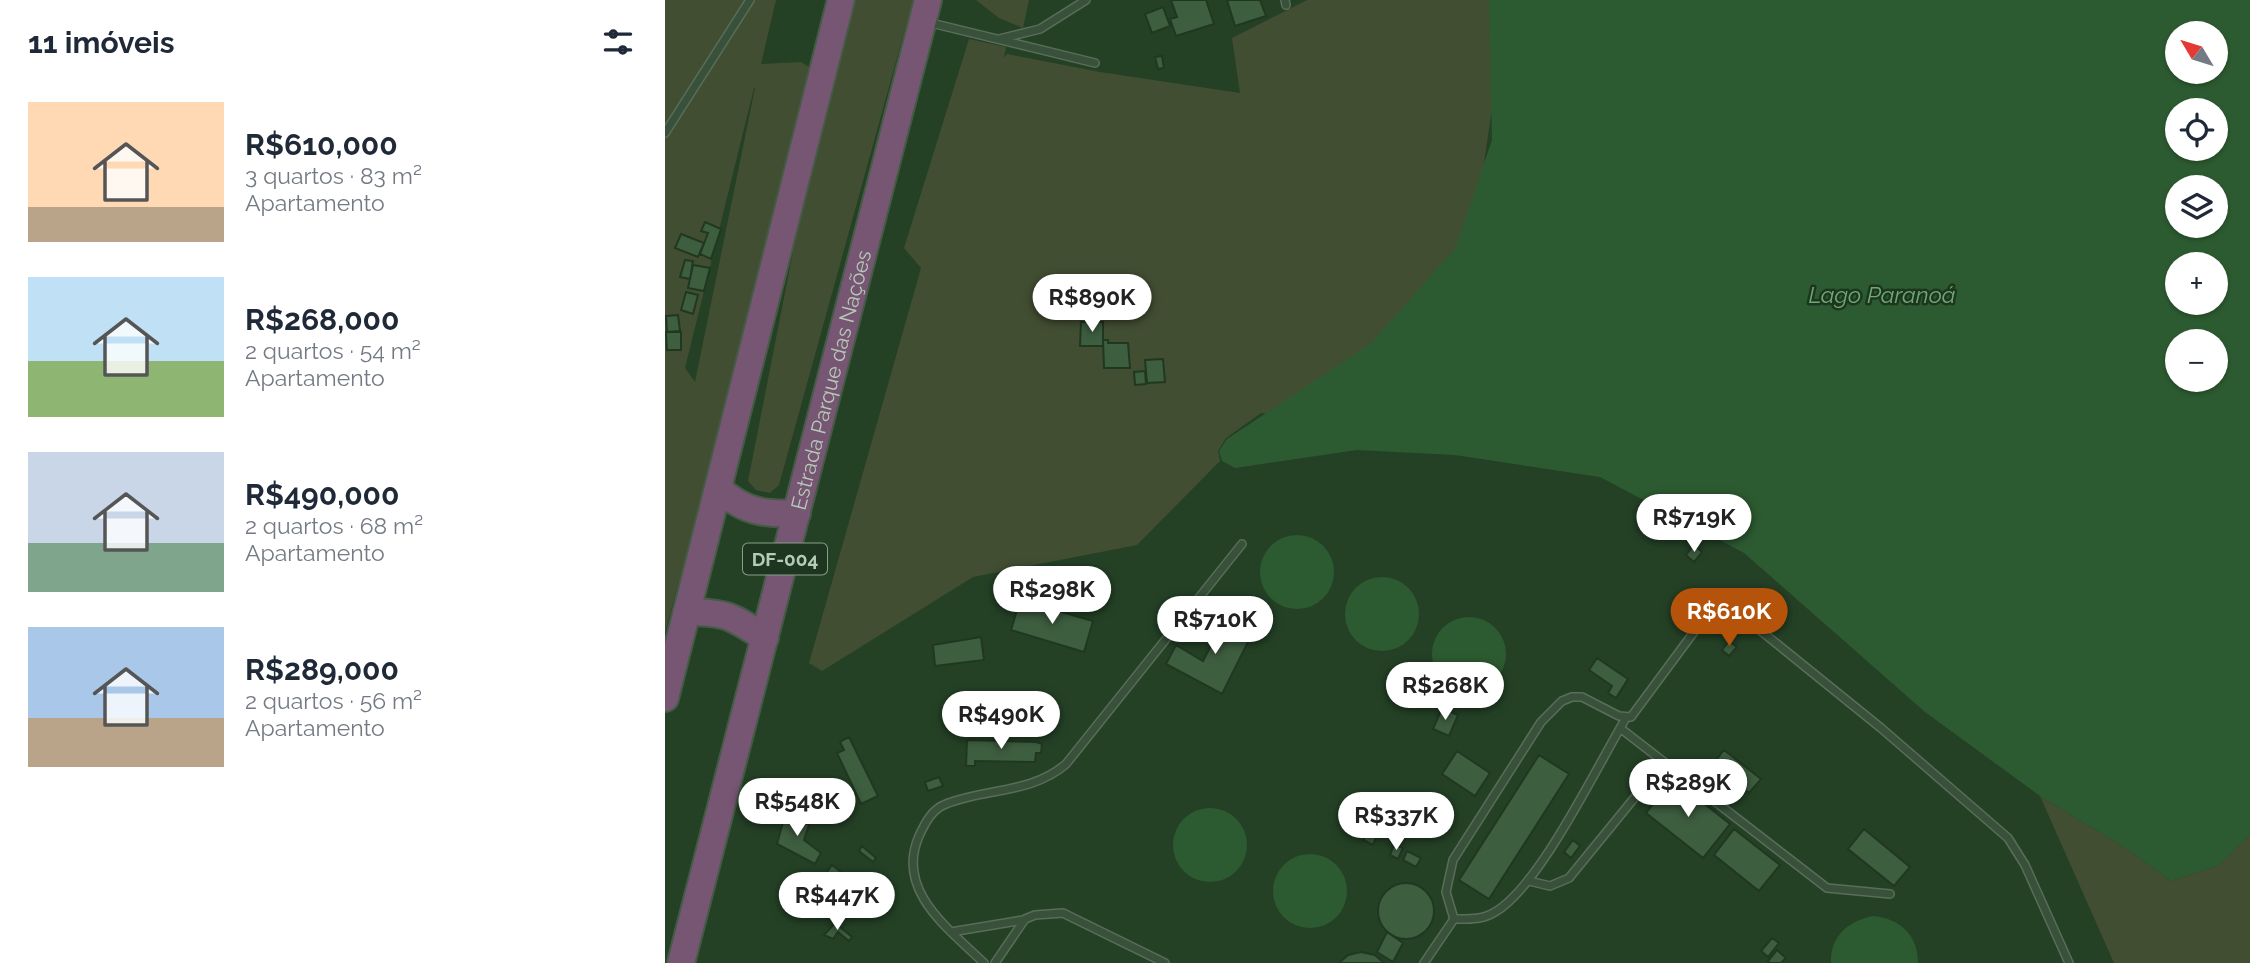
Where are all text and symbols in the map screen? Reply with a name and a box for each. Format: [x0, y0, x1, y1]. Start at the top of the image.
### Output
north arrow [2165, 21, 2228, 84]
map controls [2165, 21, 2228, 392]
icon: filters [599, 23, 637, 61]
text: 11 imóveis [28, 25, 174, 60]
button: locate [2165, 98, 2228, 161]
text: R$610,000 [245, 127, 398, 162]
icon: home [84, 130, 168, 214]
text: 3 quartos · 83 m² [245, 162, 422, 189]
button: layers [2165, 175, 2228, 238]
text: Apartamento [245, 189, 385, 216]
street label: Estrada Parque das Nações [785, 247, 876, 512]
button: + [2165, 252, 2228, 315]
pin: R$890K [1035, 274, 1149, 334]
water label: Lago Paranoá [1808, 281, 1956, 308]
text: R$890K [1049, 283, 1135, 310]
text: R$268,000 [245, 302, 399, 337]
icon: home [84, 305, 168, 389]
button: − [2165, 329, 2228, 392]
text: 2 quartos · 54 m² [245, 337, 421, 364]
text: Apartamento [245, 364, 385, 391]
text: R$490,000 [245, 477, 399, 512]
icon: home [84, 480, 168, 564]
pin: R$719K [1637, 494, 1751, 554]
text: R$719K [1652, 503, 1736, 530]
text: 2 quartos · 68 m² [245, 512, 423, 539]
text: Apartamento [245, 539, 385, 566]
road number: DF-004 [743, 544, 827, 574]
pin: R$298K [995, 566, 1109, 626]
text: R$298K [1009, 575, 1095, 602]
pin: R$610K [1672, 588, 1786, 648]
pin: R$710K [1158, 596, 1272, 656]
text: R$610K [1687, 597, 1771, 624]
text: R$710K [1173, 605, 1257, 632]
text: R$289,000 [245, 652, 399, 687]
icon: home [84, 655, 168, 739]
pin: R$268K [1388, 662, 1502, 722]
text: R$268K [1402, 671, 1488, 698]
text: 2 quartos · 56 m² [245, 687, 422, 714]
pin: R$490K [944, 692, 1058, 751]
text: R$490K [958, 700, 1044, 727]
text: Apartamento [245, 714, 385, 741]
pin: R$289K [1631, 760, 1745, 819]
text: R$289K [1645, 768, 1731, 795]
pin: R$548K [740, 778, 854, 838]
text: R$548K [754, 787, 840, 814]
pin: R$337K [1339, 792, 1453, 852]
text: R$337K [1354, 801, 1438, 828]
pin: R$447K [780, 872, 894, 932]
text: R$447K [795, 881, 879, 908]

